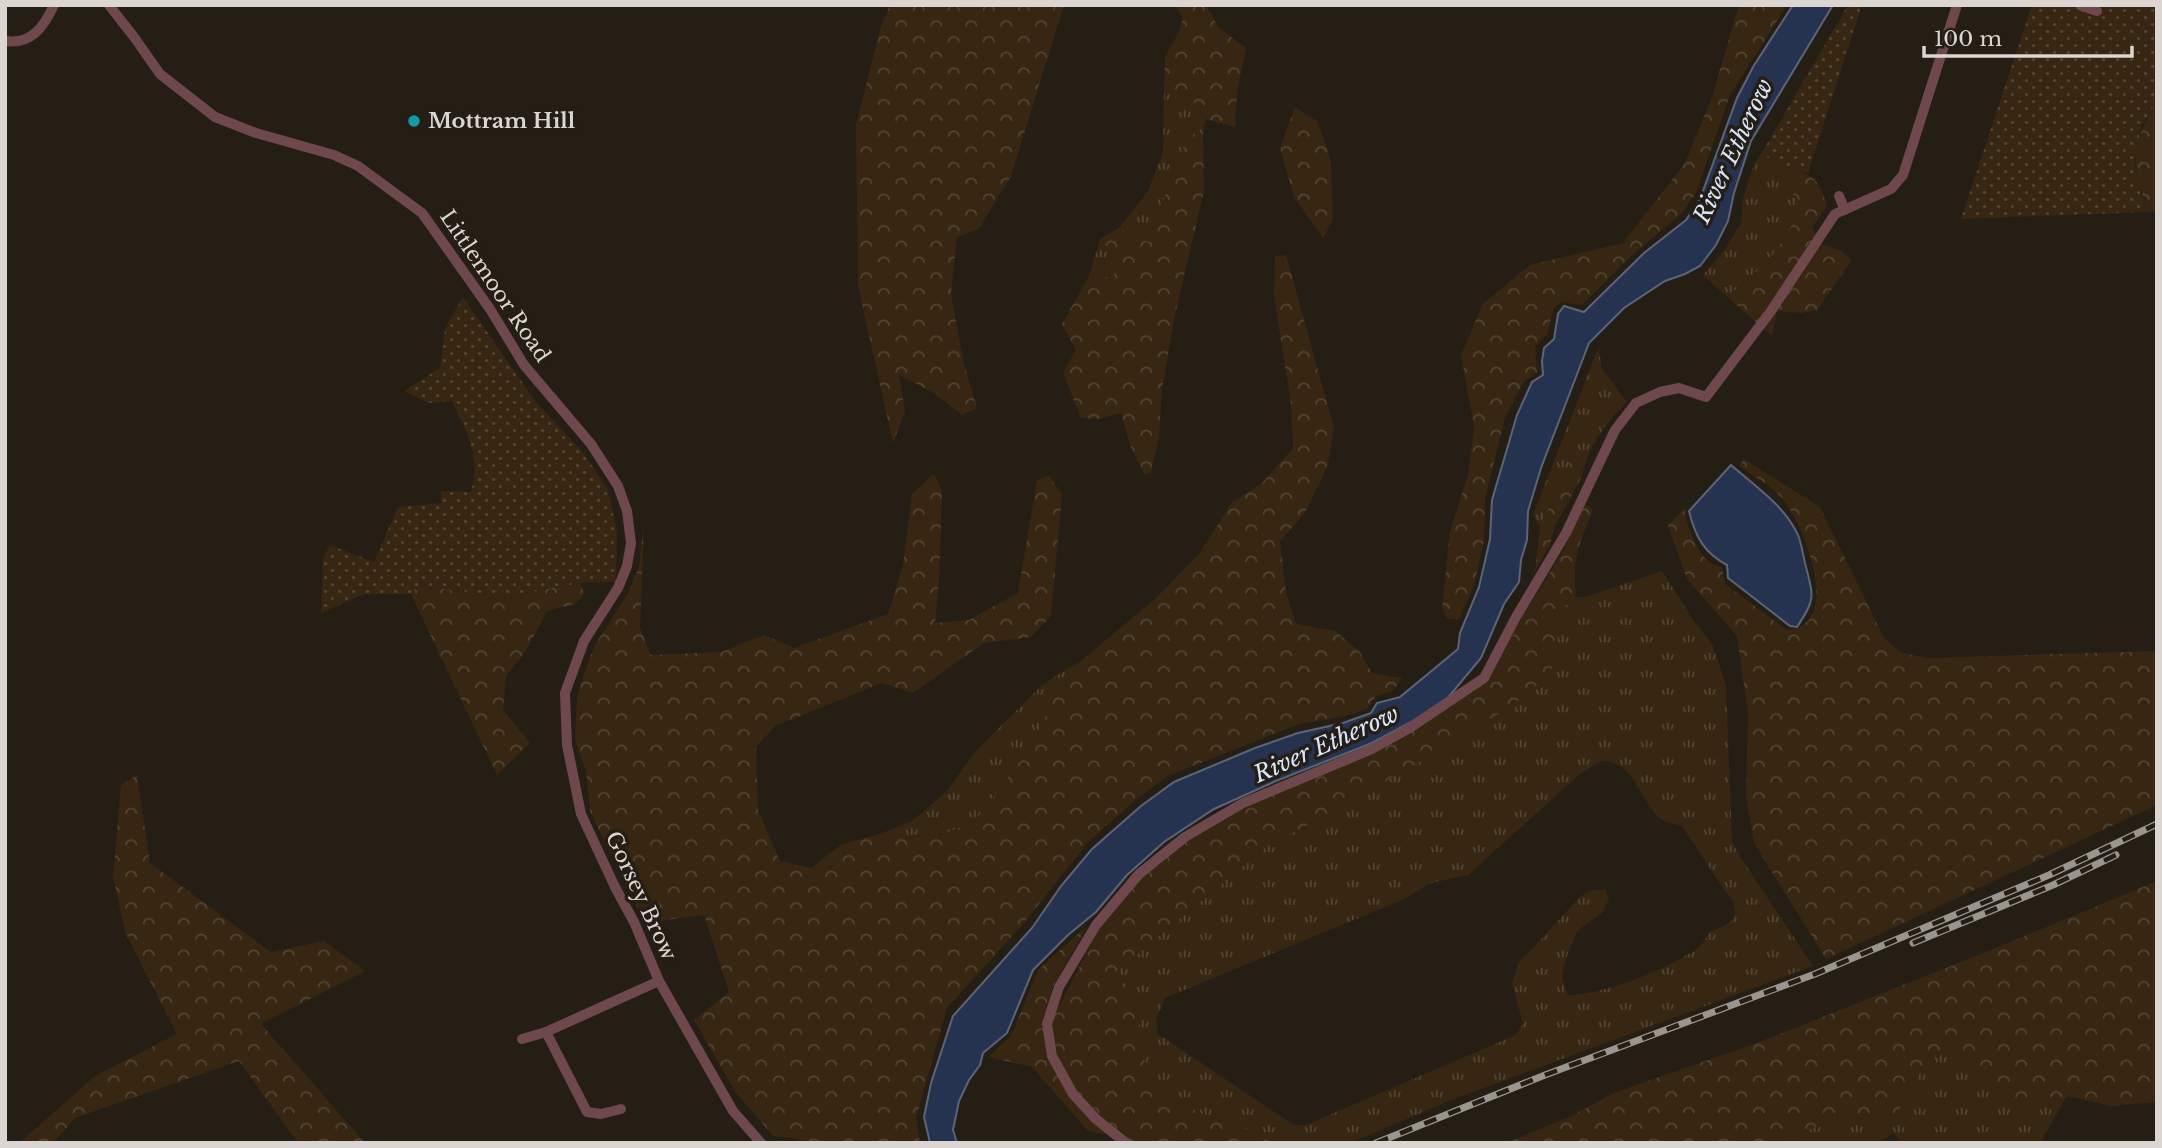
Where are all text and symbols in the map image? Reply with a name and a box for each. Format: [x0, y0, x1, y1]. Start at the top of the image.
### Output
scale bar [1924, 14, 2132, 58]
text: 100 m [1934, 26, 2002, 52]
water label: River Etherow [1687, 74, 1779, 228]
place label: Mottram Hill [428, 108, 576, 134]
marker: Mottram Hill [406, 113, 422, 129]
street label: Littlemoor Road [434, 205, 556, 367]
water label: River Etherow [1248, 700, 1403, 789]
street label: Gorsey Brow [600, 827, 682, 965]

